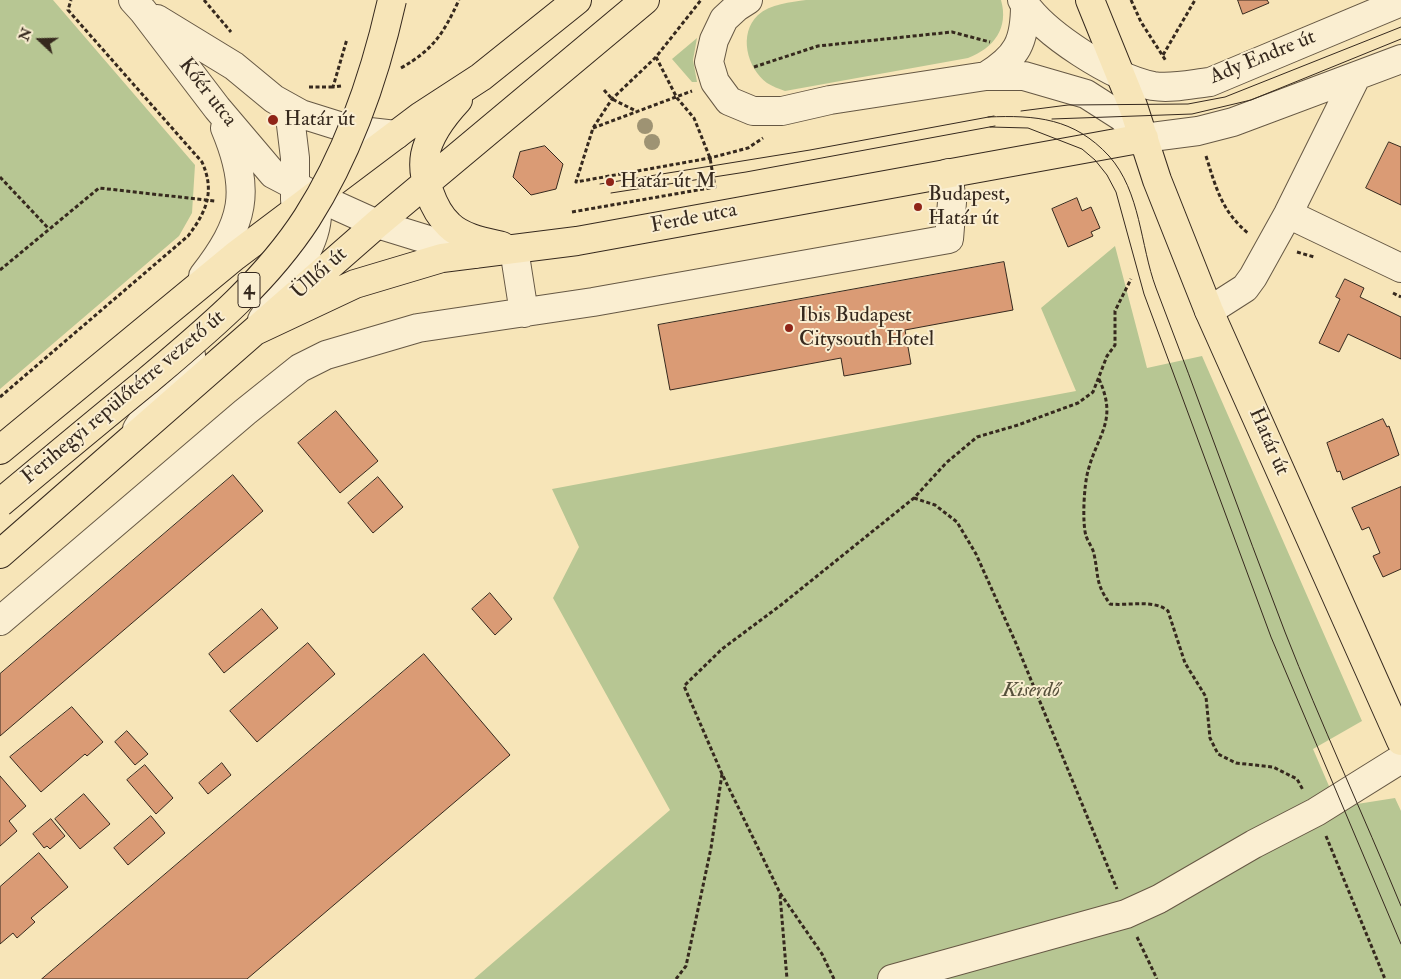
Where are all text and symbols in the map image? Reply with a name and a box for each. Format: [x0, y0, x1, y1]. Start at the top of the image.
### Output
north arrow [15, 15, 65, 65]
street label: Ady Endre út [1206, 25, 1320, 91]
text: N [15, 26, 36, 43]
street label: Kőér utca [172, 54, 242, 132]
place label: Határ út [284, 107, 355, 133]
marker: Határ út [266, 113, 280, 127]
place label: Határ út M [620, 169, 716, 195]
marker: Határ út M [604, 176, 616, 188]
place label: Budapest, Határ út [928, 182, 1010, 232]
street label: Ferde utca [649, 198, 739, 240]
marker: Budapest, Határ út [912, 201, 924, 213]
street label: Üllői út [287, 243, 353, 305]
road number: 4 [238, 272, 260, 308]
place label: Ibis Budapest Citysouth Hotel [799, 303, 934, 353]
street label: Ferihegyi repülőtérre vezető út [17, 306, 231, 490]
marker: Ibis Budapest Citysouth Hotel [783, 322, 795, 334]
street label: Határ út [1242, 404, 1294, 480]
park label: Kiserdő [1002, 678, 1060, 704]

